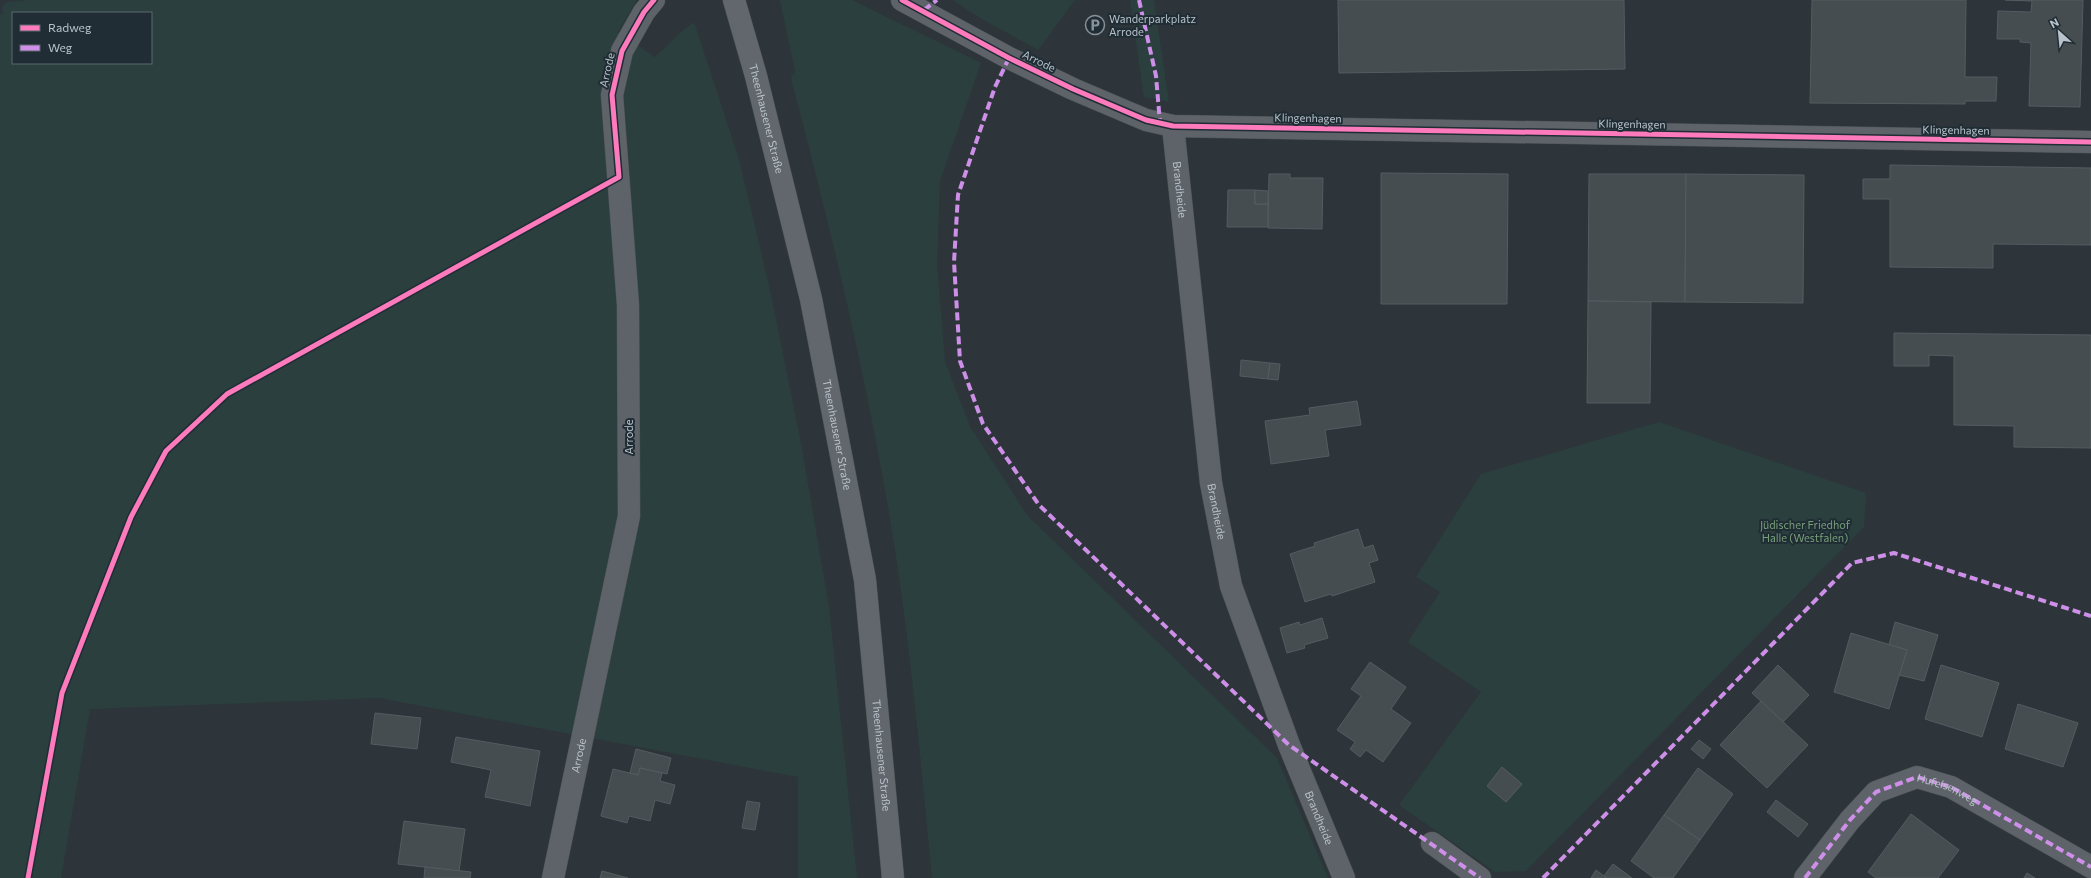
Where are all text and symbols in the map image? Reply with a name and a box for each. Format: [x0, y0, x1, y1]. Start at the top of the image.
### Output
legend [12, 12, 152, 64]
place label: Wanderparkplatz Arrode [1109, 12, 1196, 38]
north arrow [2039, 12, 2079, 52]
parking icon: Wanderparkplatz Arrode [1084, 14, 1106, 36]
text: N [2048, 15, 2061, 30]
text: Radweg [48, 20, 92, 34]
text: Weg [48, 40, 73, 54]
street label: Arrode [1021, 47, 1058, 74]
street label: Arrode [596, 51, 617, 88]
street label: Theenhausener Straße [747, 62, 787, 175]
street label: Klingenhagen [1274, 110, 1342, 125]
street label: Klingenhagen [1598, 116, 1666, 131]
street label: Klingenhagen [1922, 122, 1990, 137]
street label: Brandheide [1171, 161, 1190, 219]
street label: Theenhausener Straße [821, 378, 855, 491]
street label: Arrode [622, 419, 635, 454]
street label: Brandheide [1205, 482, 1229, 541]
park label: Jüdischer Friedhof Halle (Westfalen) [1760, 518, 1851, 544]
street label: Theenhausener Straße [870, 699, 894, 812]
street label: Arrode [568, 737, 588, 774]
street label: Hufeisenweg [1916, 770, 1980, 807]
street label: Brandheide [1303, 789, 1337, 847]

